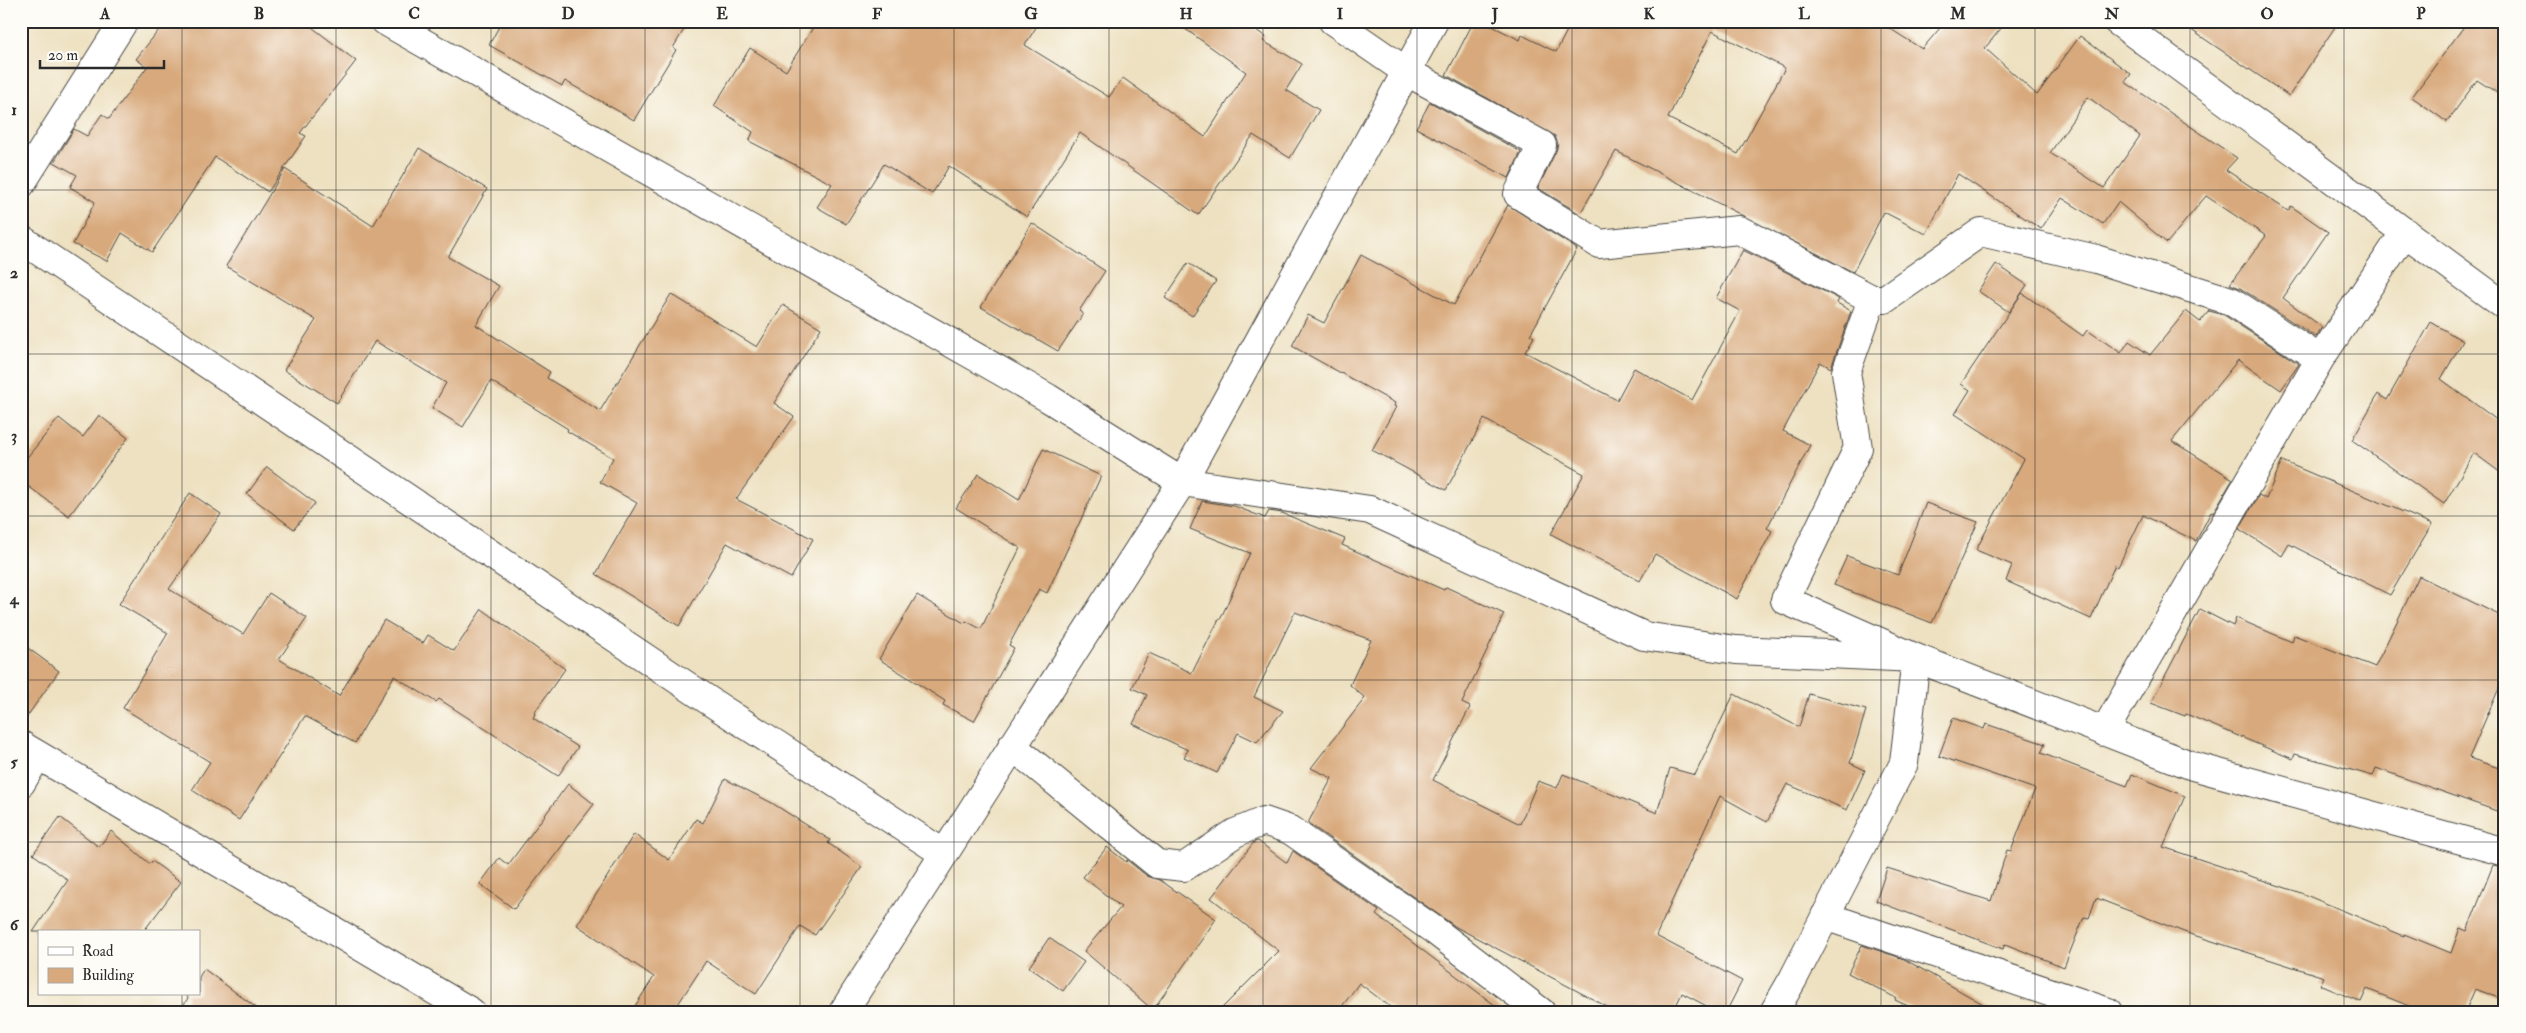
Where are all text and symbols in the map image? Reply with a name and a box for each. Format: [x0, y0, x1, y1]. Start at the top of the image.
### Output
text: A [99, 4, 111, 24]
text: B [254, 4, 264, 24]
text: C [408, 4, 420, 24]
text: D [561, 4, 575, 24]
text: E [716, 4, 728, 24]
text: F [872, 4, 882, 24]
text: G [1024, 4, 1038, 24]
text: H [1179, 4, 1193, 24]
text: I [1337, 4, 1344, 24]
text: J [1491, 4, 1499, 25]
text: K [1643, 4, 1655, 24]
text: L [1798, 4, 1810, 24]
text: M [1949, 4, 1966, 24]
text: N [2104, 4, 2120, 24]
text: O [2260, 4, 2274, 24]
text: P [2416, 4, 2426, 24]
scale bar [40, 38, 164, 70]
text: 20 m [48, 46, 78, 65]
text: 1 [11, 100, 17, 120]
text: 2 [10, 263, 18, 283]
text: 3 [11, 426, 17, 446]
text: 4 [9, 589, 20, 609]
text: 5 [10, 752, 18, 772]
text: 6 [10, 915, 20, 935]
legend [38, 930, 200, 996]
text: Road [82, 942, 114, 961]
text: Building [82, 966, 134, 985]

